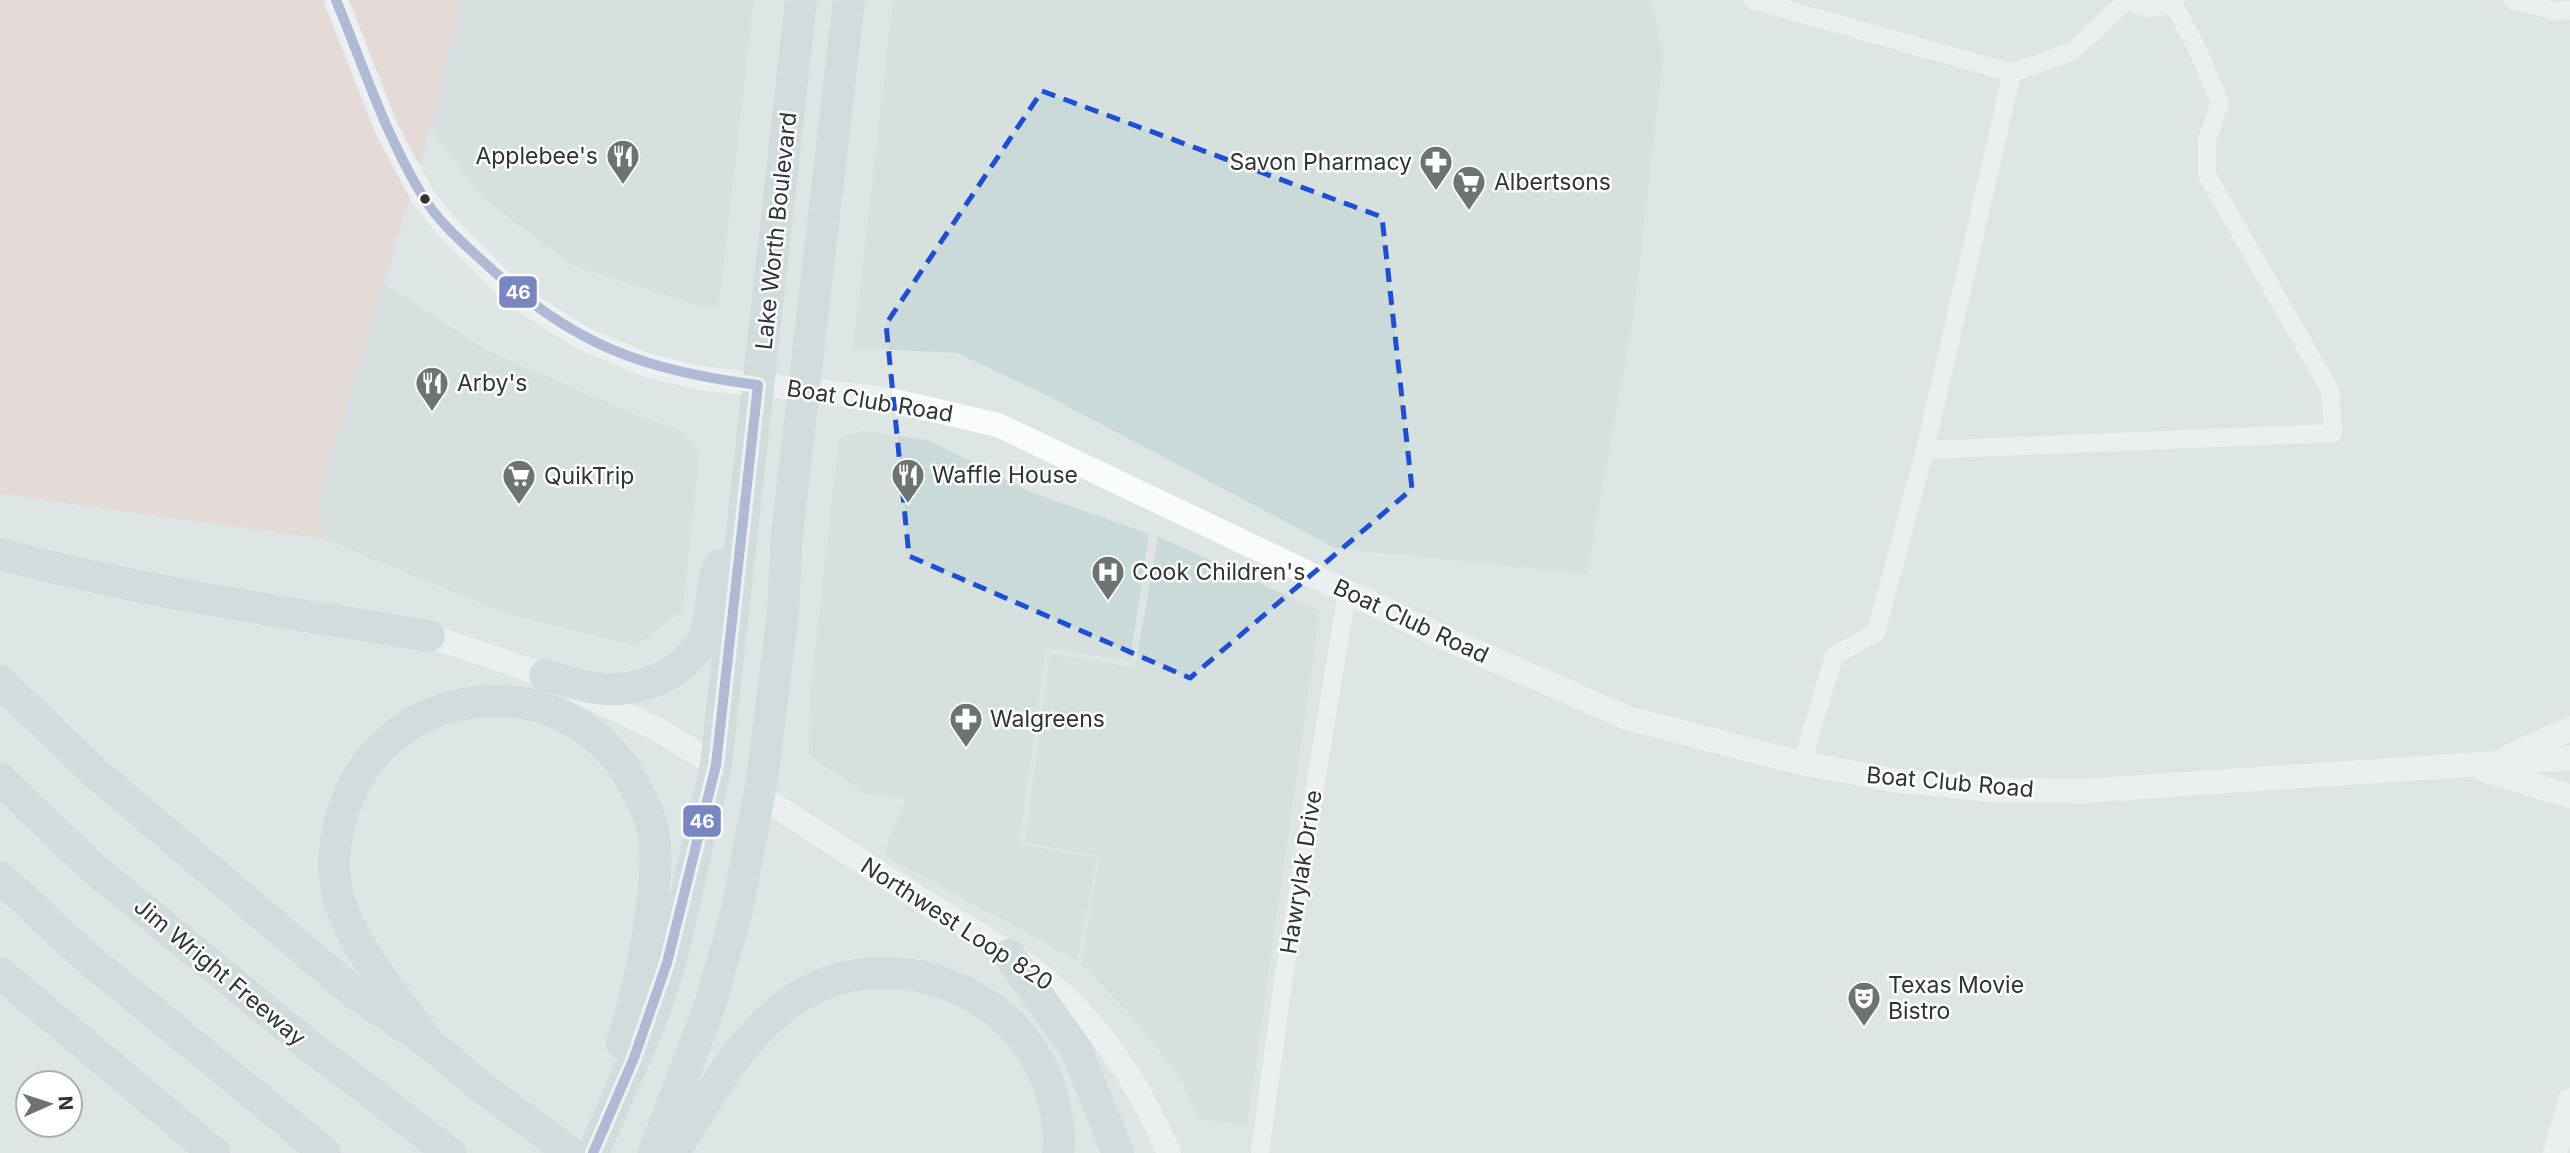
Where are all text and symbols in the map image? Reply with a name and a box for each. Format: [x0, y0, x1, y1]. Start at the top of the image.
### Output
street label: Lake Worth Boulevard [750, 111, 802, 351]
restaurant icon: Applebee's [604, 137, 642, 186]
place label: Applebee's [475, 142, 598, 170]
pharmacy icon: Savon Pharmacy [1417, 143, 1455, 192]
place label: Savon Pharmacy [1229, 148, 1412, 176]
supermarket icon: Albertsons [1450, 163, 1488, 212]
place label: Albertsons [1494, 168, 1611, 196]
unlabelled marker [418, 192, 432, 206]
line badge: 46 [498, 275, 538, 309]
text: 46 [505, 281, 531, 304]
restaurant icon: Arby's [413, 364, 451, 413]
place label: Arby's [457, 369, 527, 397]
street label: Boat Club Road [785, 374, 955, 428]
restaurant icon: Waffle House [889, 456, 927, 505]
supermarket icon: QuikTrip [500, 457, 538, 506]
place label: Waffle House [932, 461, 1078, 489]
place label: QuikTrip [544, 462, 634, 490]
hospital icon: Cook Children's [1089, 553, 1127, 602]
place label: Cook Children's [1132, 558, 1305, 586]
street label: Boat Club Road [1329, 573, 1493, 669]
pharmacy icon: Walgreens [947, 700, 985, 749]
place label: Walgreens [990, 705, 1105, 733]
street label: Boat Club Road [1865, 761, 2035, 803]
street label: Hawrylak Drive [1274, 788, 1328, 956]
line badge: 46 [682, 804, 722, 838]
text: 46 [689, 810, 715, 833]
street label: Northwest Loop 820 [856, 851, 1058, 997]
street label: Jim Wright Freeway [128, 892, 312, 1052]
place label: Texas Movie Bistro [1888, 971, 2024, 1025]
theatre icon: Texas Movie Bistro [1845, 979, 1883, 1028]
north arrow [14, 1069, 84, 1139]
text: N [54, 1095, 77, 1111]

